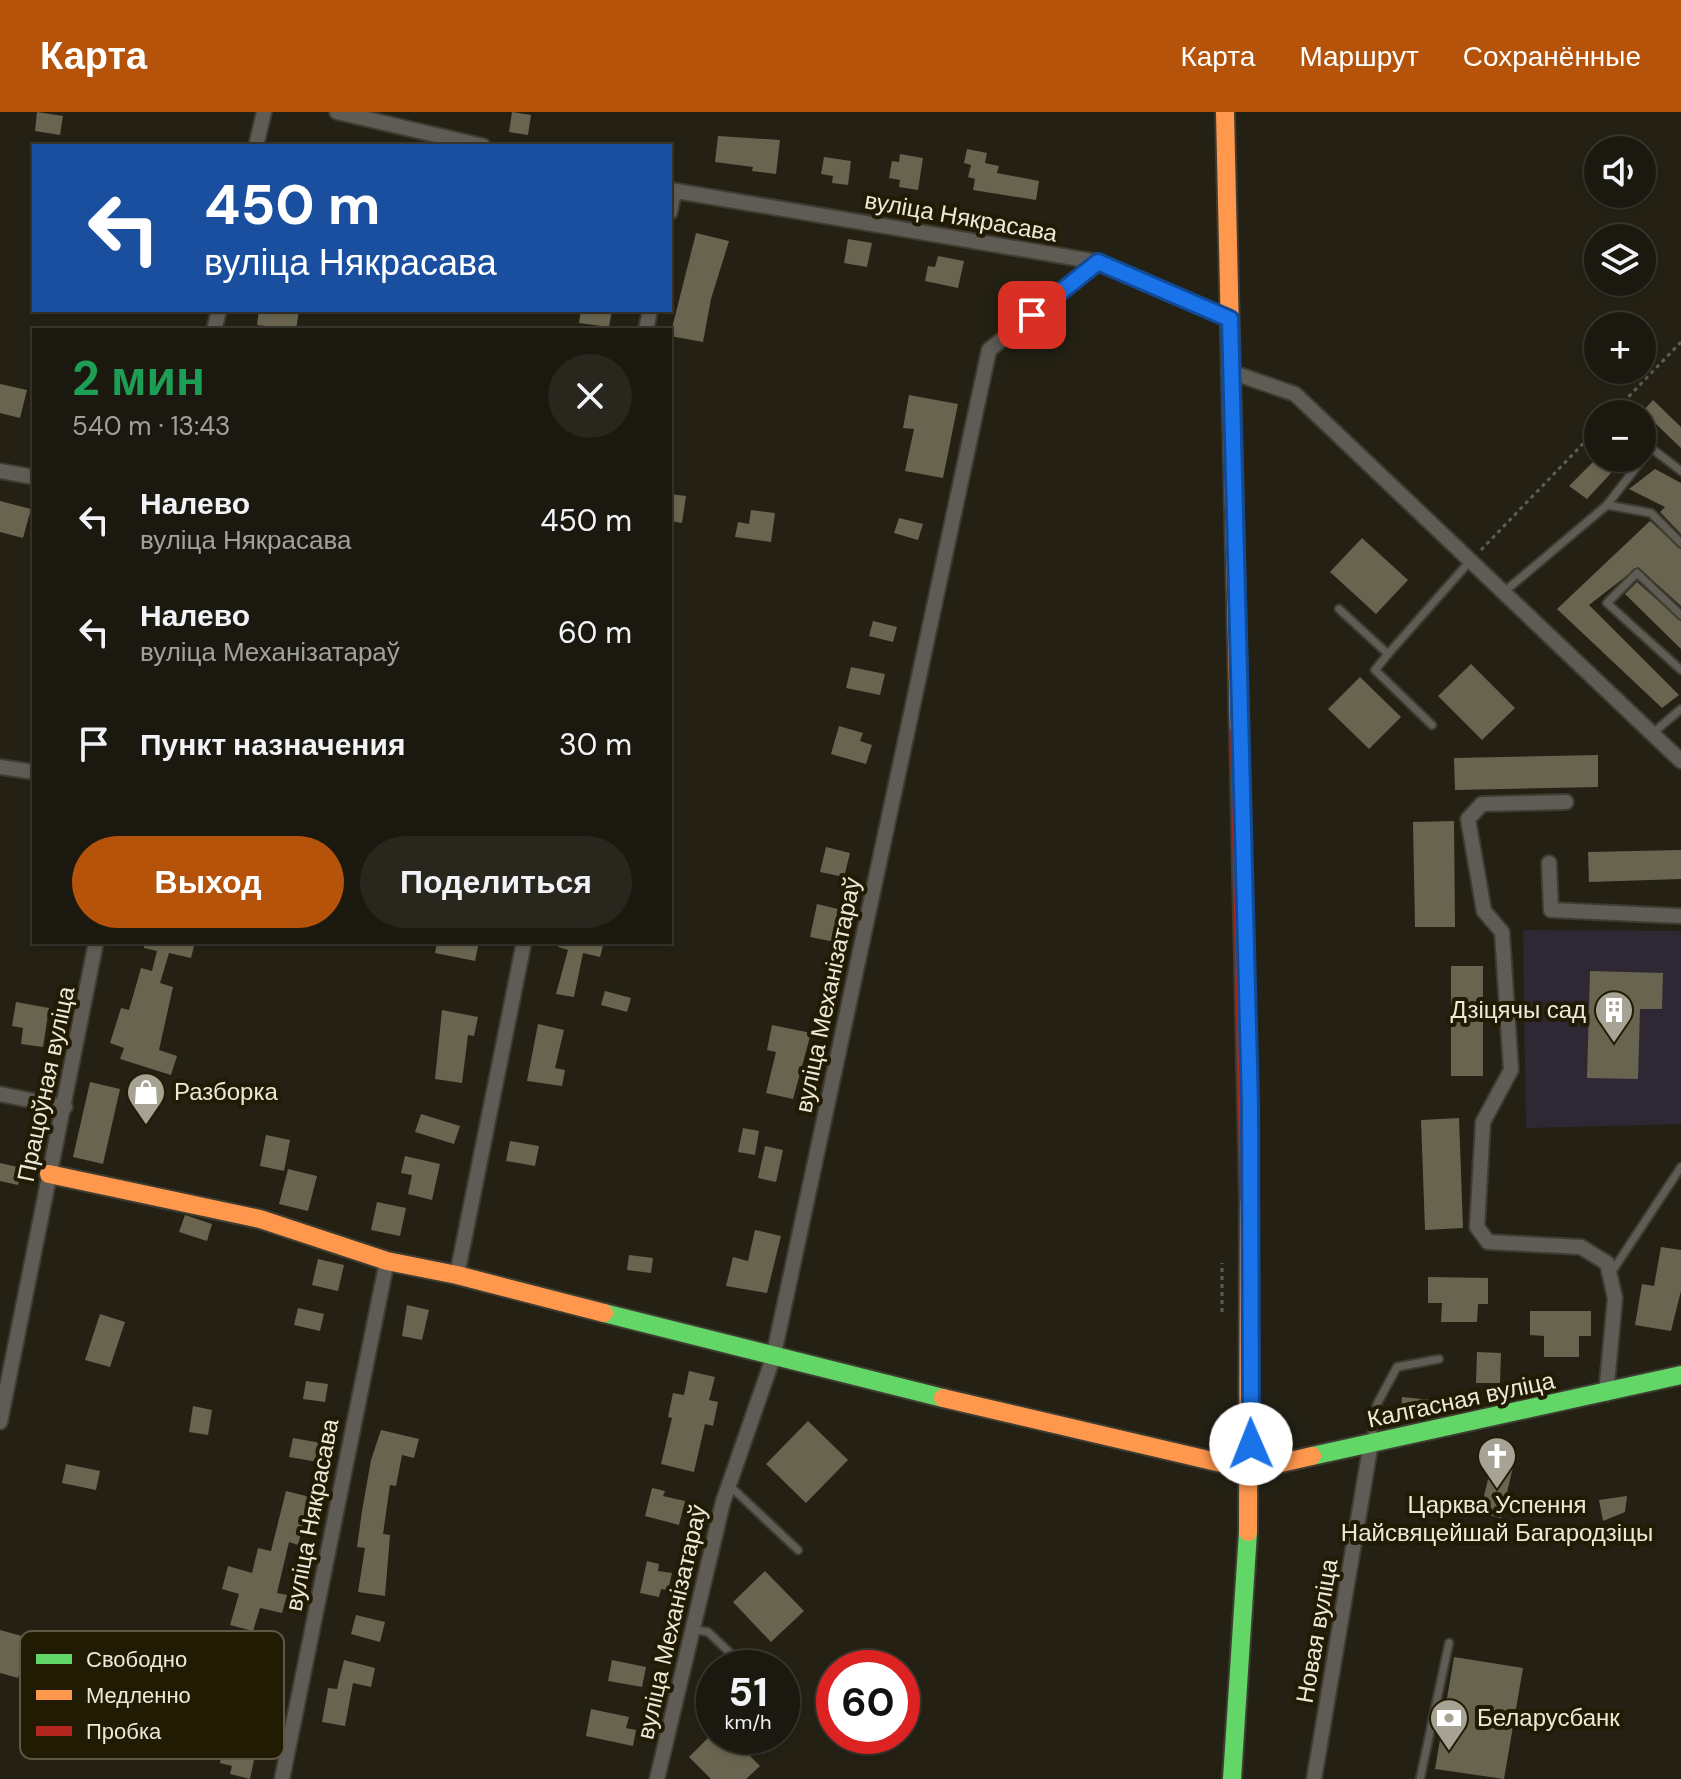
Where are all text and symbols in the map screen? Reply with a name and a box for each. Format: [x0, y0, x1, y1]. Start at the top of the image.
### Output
text: Карта [40, 31, 147, 81]
text: Карта [1180, 38, 1255, 75]
text: Маршрут [1299, 38, 1419, 75]
text: Сохранённые [1463, 38, 1641, 75]
map controls [1584, 136, 1656, 472]
button: sound [1584, 136, 1656, 208]
text: 450 m [204, 168, 381, 241]
icon: left [72, 176, 176, 280]
street label: вуліца Някрасава [862, 184, 1061, 249]
button: layers [1584, 224, 1656, 296]
text: вуліца Някрасава [204, 239, 497, 286]
pin [998, 281, 1066, 349]
icon: arrive [1010, 293, 1054, 337]
button: + [1584, 312, 1656, 384]
text: 2 мин [72, 347, 205, 410]
button: close [548, 354, 632, 438]
button: − [1584, 400, 1656, 472]
text: 540 m · 13:43 [72, 409, 230, 443]
text: Налево [140, 484, 250, 523]
icon: left [72, 498, 116, 542]
text: 450 m [540, 501, 632, 540]
text: вуліца Някрасава [140, 523, 351, 557]
text: Налево [140, 596, 250, 635]
icon: left [72, 610, 116, 654]
text: 60 m [558, 613, 632, 652]
text: вуліца Механізатараў [140, 635, 400, 669]
icon: arrive [72, 722, 116, 766]
text: Пункт назначения [140, 725, 405, 764]
text: 30 m [559, 725, 632, 764]
button: Выход [72, 836, 344, 928]
button: Поделиться [360, 836, 632, 928]
street label: вуліца Механізатараў [787, 874, 868, 1115]
street label: Працоўная вуліца [10, 983, 81, 1184]
building icon: Дзіцячы сад [1593, 989, 1635, 1044]
place label: Дзіцячы сад [1450, 994, 1586, 1025]
shop icon: Разборка [125, 1071, 167, 1126]
place label: Разборка [174, 1076, 278, 1107]
street label: Калгасная вуліца [1364, 1364, 1558, 1435]
position arrow [1209, 1402, 1293, 1486]
street label: вуліца Някрасава [278, 1416, 345, 1614]
church icon: Царква Успення Найсвяцейшай Багародзіцы [1476, 1435, 1518, 1490]
place label: Царква Успення Найсвяцейшай Багародзіцы [1341, 1489, 1653, 1548]
street label: вуліца Механізатараў [629, 1502, 714, 1742]
street label: Новая вуліца [1289, 1556, 1345, 1706]
legend [20, 1631, 284, 1759]
text: Свободно [86, 1645, 187, 1674]
speed limit sign: 60 [816, 1650, 920, 1754]
text: 51 [728, 1666, 768, 1718]
text: Медленно [86, 1681, 191, 1710]
bank icon: Беларусбанк [1428, 1697, 1470, 1752]
place label: Беларусбанк [1477, 1702, 1620, 1733]
text: km/h [724, 1709, 772, 1735]
text: Пробка [86, 1717, 162, 1746]

